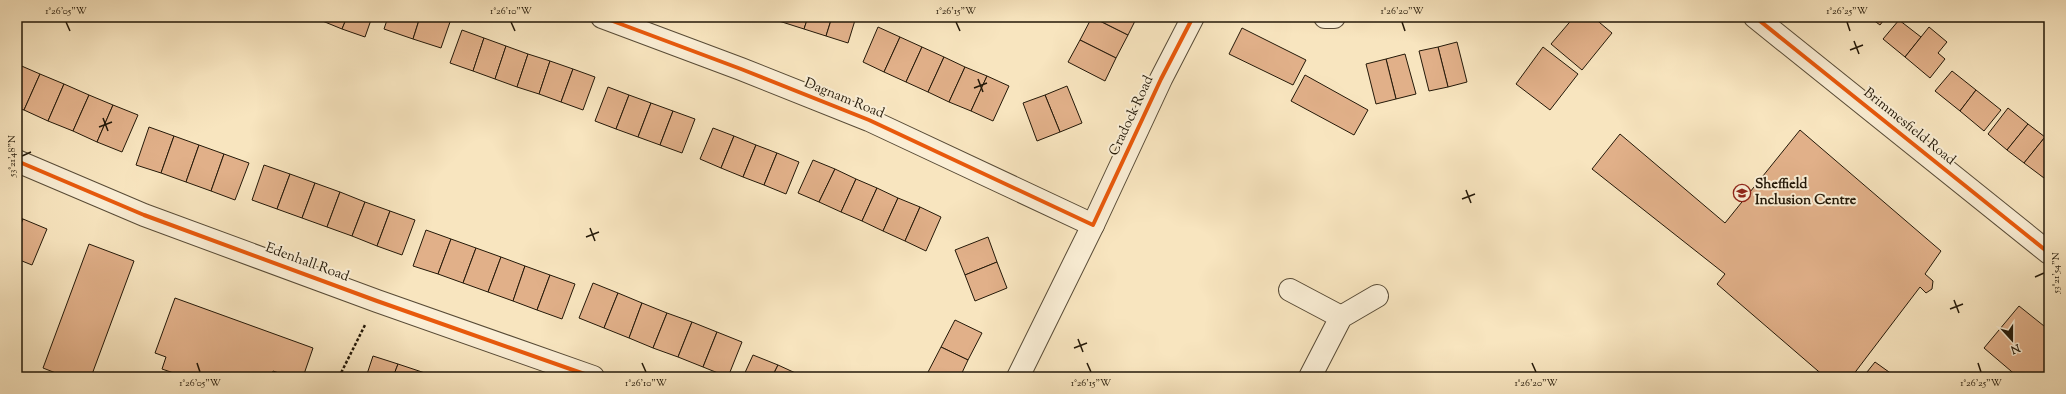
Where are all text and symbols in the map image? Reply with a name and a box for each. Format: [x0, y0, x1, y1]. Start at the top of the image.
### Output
text: 1°26'05"W [45, 4, 87, 19]
text: 1°26'10"W [490, 4, 532, 19]
text: 1°26'15"W [936, 4, 976, 19]
text: 1°26'20"W [1380, 4, 1424, 19]
text: 1°26'25"W [1826, 4, 1868, 19]
street label: Cradock Road [1105, 73, 1159, 159]
street label: Dagnam Road [801, 74, 887, 124]
street label: Brimmesfield Road [1859, 84, 1959, 170]
text: 53°21'48"N [5, 135, 20, 178]
place label: Sheffield Inclusion Centre [1755, 175, 1857, 211]
school or university icon: Sheffield Inclusion Centre [1732, 183, 1752, 203]
street label: Edenhall Road [262, 239, 352, 287]
text: 53°21'54"N [2049, 252, 2064, 295]
north arrow [1992, 320, 2032, 360]
text: N [2008, 339, 2023, 358]
text: 1°26'05"W [179, 376, 221, 391]
text: 1°26'10"W [625, 376, 667, 391]
text: 1°26'15"W [1071, 376, 1111, 391]
text: 1°26'20"W [1514, 376, 1558, 391]
text: 1°26'25"W [1960, 376, 2002, 391]

